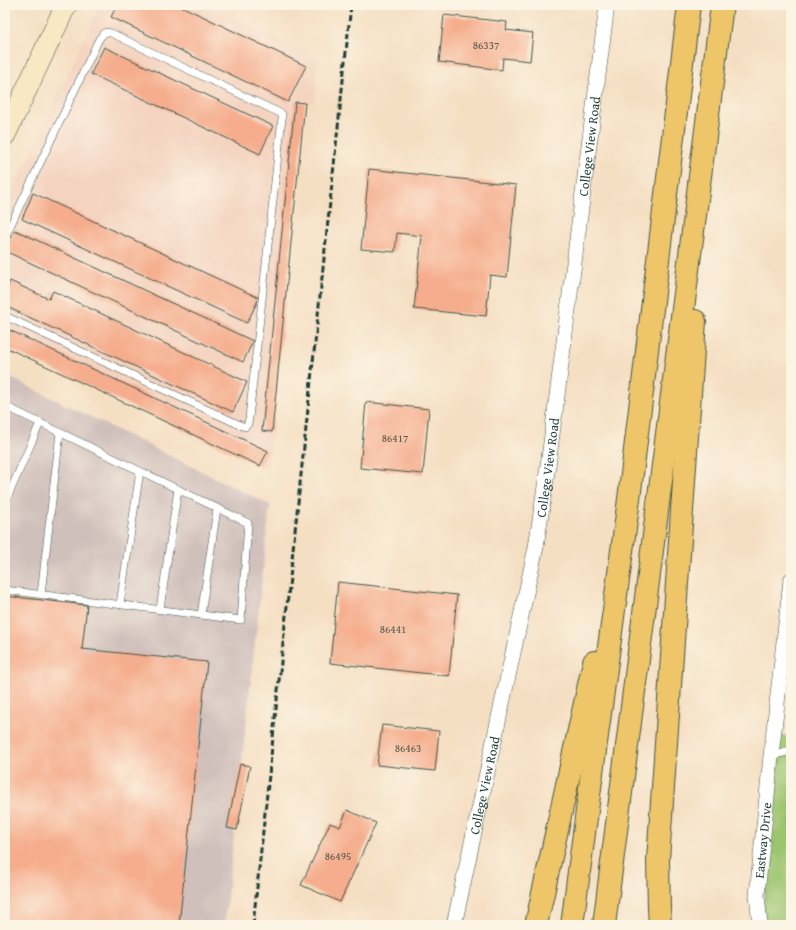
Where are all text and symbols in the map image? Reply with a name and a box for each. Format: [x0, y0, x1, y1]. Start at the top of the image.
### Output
house number: 86337 [473, 37, 499, 53]
street label: College View Road [574, 95, 605, 197]
street label: College View Road [532, 417, 564, 519]
house number: 86417 [382, 430, 408, 446]
house number: 86441 [380, 621, 406, 637]
street label: College View Road [465, 734, 505, 836]
house number: 86463 [395, 740, 421, 756]
street label: Eastway Drive [750, 802, 776, 879]
house number: 86495 [325, 848, 351, 864]

